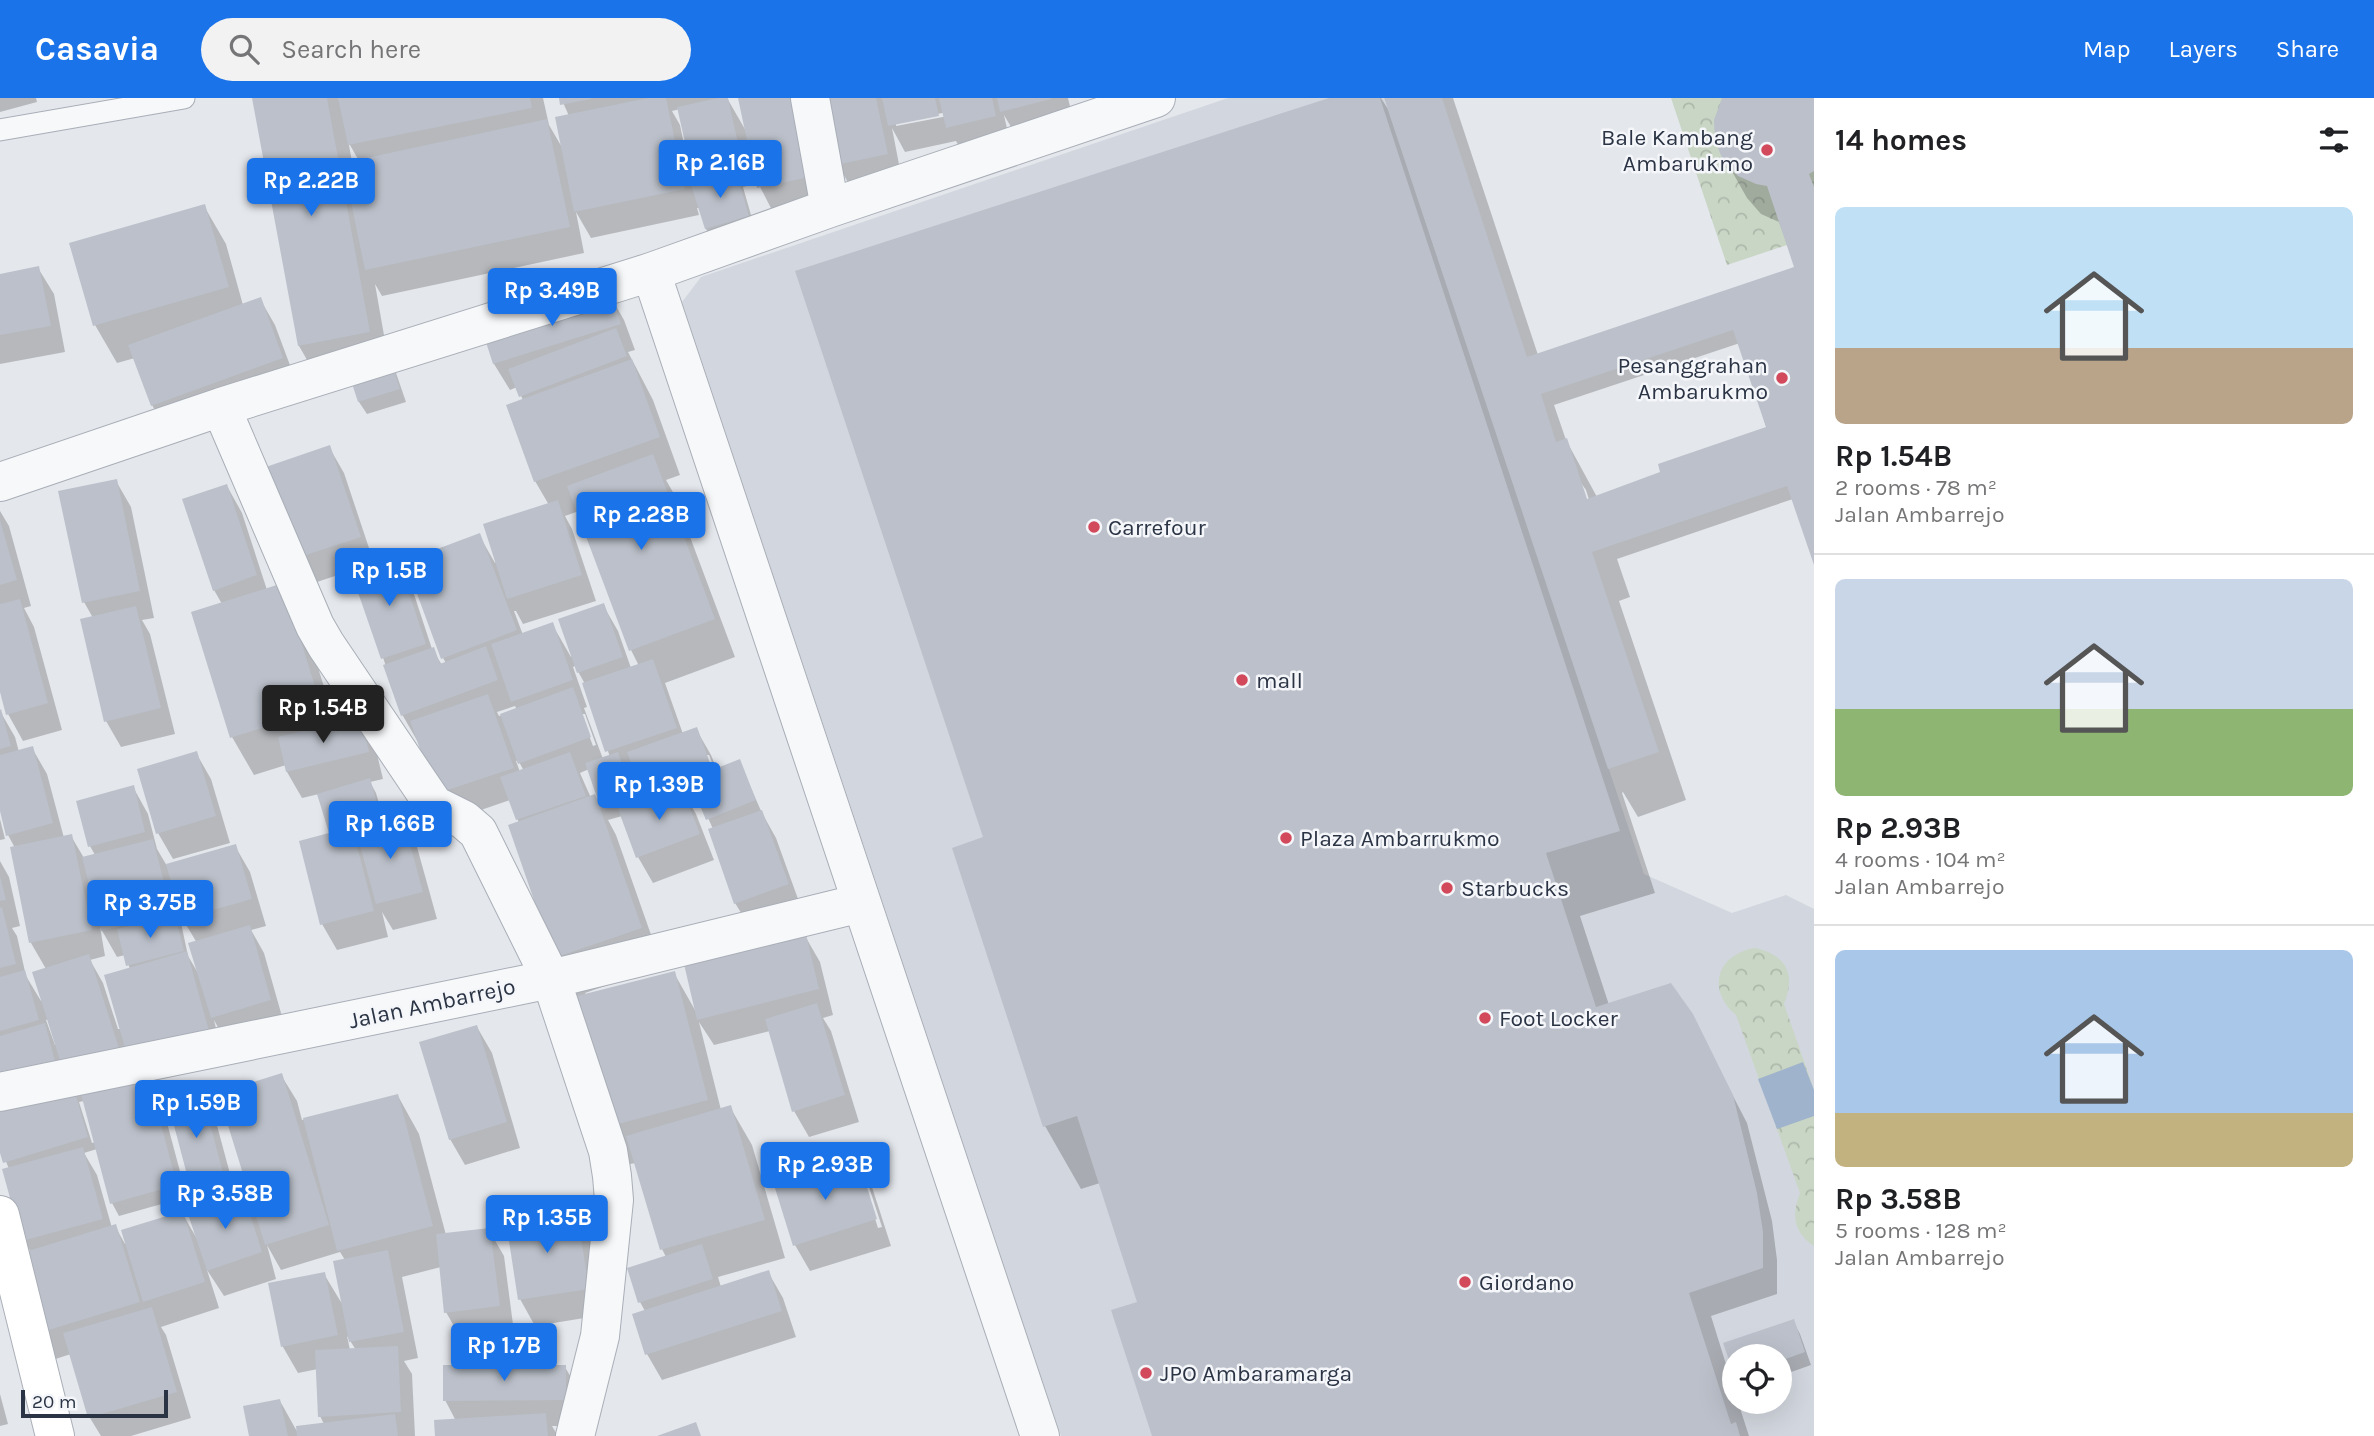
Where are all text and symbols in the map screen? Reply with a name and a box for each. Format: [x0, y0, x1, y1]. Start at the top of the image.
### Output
search box [201, 18, 691, 81]
text: Casavia [35, 30, 159, 68]
icon: search [225, 30, 263, 68]
text: Search here [281, 34, 421, 65]
text: Map [2083, 35, 2131, 63]
text: Layers [2169, 35, 2238, 63]
text: Share [2276, 35, 2339, 63]
icon: filters [2315, 121, 2353, 159]
text: 14 homes [1835, 122, 1967, 158]
place label: Bale Kambang Ambarukmo [1601, 124, 1753, 177]
pin: Rp 2.16B [648, 140, 792, 200]
marker: Bale Kambang Ambarukmo [1759, 142, 1775, 158]
text: Rp 2.16B [675, 149, 765, 176]
pin: Rp 2.22B [239, 158, 383, 218]
text: Rp 2.22B [263, 167, 359, 194]
icon: home [2031, 253, 2157, 379]
pin: Rp 3.49B [480, 268, 624, 328]
text: Rp 3.49B [504, 277, 600, 304]
place label: Pesanggrahan Ambarukmo [1617, 352, 1768, 405]
marker: Pesanggrahan Ambarukmo [1774, 370, 1790, 386]
text: Rp 1.54B [1835, 438, 1952, 474]
text: 2 rooms · 78 m² [1835, 474, 1997, 501]
pin: Rp 2.28B [569, 492, 713, 552]
text: Rp 2.28B [592, 501, 690, 528]
text: Jalan Ambarrejo [1835, 501, 2005, 528]
place label: Carrefour [1108, 514, 1207, 541]
marker: Carrefour [1086, 519, 1102, 535]
pin: Rp 1.5B [324, 548, 454, 608]
text: Rp 1.5B [351, 557, 427, 584]
icon: home [2031, 625, 2157, 751]
place label: mall [1256, 667, 1303, 694]
marker: mall [1234, 672, 1250, 688]
pin: Rp 1.54B [251, 686, 395, 745]
text: Rp 1.54B [278, 694, 368, 721]
pin: Rp 1.39B [587, 762, 731, 822]
text: Rp 1.39B [613, 771, 705, 798]
pin: Rp 1.66B [318, 802, 462, 861]
text: Rp 1.66B [345, 810, 435, 837]
text: Rp 2.93B [1835, 810, 1961, 846]
place label: Plaza Ambarrukmo [1300, 825, 1500, 852]
marker: Plaza Ambarrukmo [1278, 830, 1294, 846]
text: 4 rooms · 104 m² [1835, 846, 2006, 873]
text: Jalan Ambarrejo [1835, 873, 2005, 900]
place label: Starbucks [1461, 875, 1569, 902]
pin: Rp 3.75B [78, 880, 222, 940]
marker: Starbucks [1439, 880, 1455, 896]
text: Rp 3.75B [103, 889, 197, 916]
street label: Jalan Ambarrejo [346, 973, 518, 1034]
icon: home [2031, 996, 2157, 1122]
place label: Foot Locker [1499, 1005, 1619, 1032]
marker: Foot Locker [1477, 1010, 1493, 1026]
pin: Rp 1.59B [124, 1080, 268, 1140]
text: Rp 1.59B [151, 1089, 241, 1116]
pin: Rp 2.93B [753, 1142, 897, 1202]
text: Rp 2.93B [777, 1151, 873, 1178]
pin: Rp 3.58B [153, 1172, 297, 1231]
text: Rp 3.58B [176, 1180, 274, 1207]
text: Rp 3.58B [1835, 1181, 1962, 1217]
pin: Rp 1.35B [475, 1196, 619, 1255]
text: Rp 1.35B [502, 1204, 592, 1231]
text: 5 rooms · 128 m² [1835, 1217, 2007, 1244]
text: Jalan Ambarrejo [1835, 1244, 2005, 1271]
place label: Giordano [1479, 1269, 1574, 1296]
marker: Giordano [1457, 1274, 1473, 1290]
pin: Rp 1.7B [439, 1324, 569, 1383]
text: Rp 1.7B [467, 1332, 541, 1359]
map controls [1722, 1344, 1792, 1414]
button: locate [1722, 1344, 1792, 1414]
place label: JPO Ambaramarga [1160, 1360, 1352, 1387]
marker: JPO Ambaramarga [1138, 1365, 1154, 1381]
scale bar [21, 1387, 168, 1419]
text: 20 m [32, 1391, 77, 1413]

